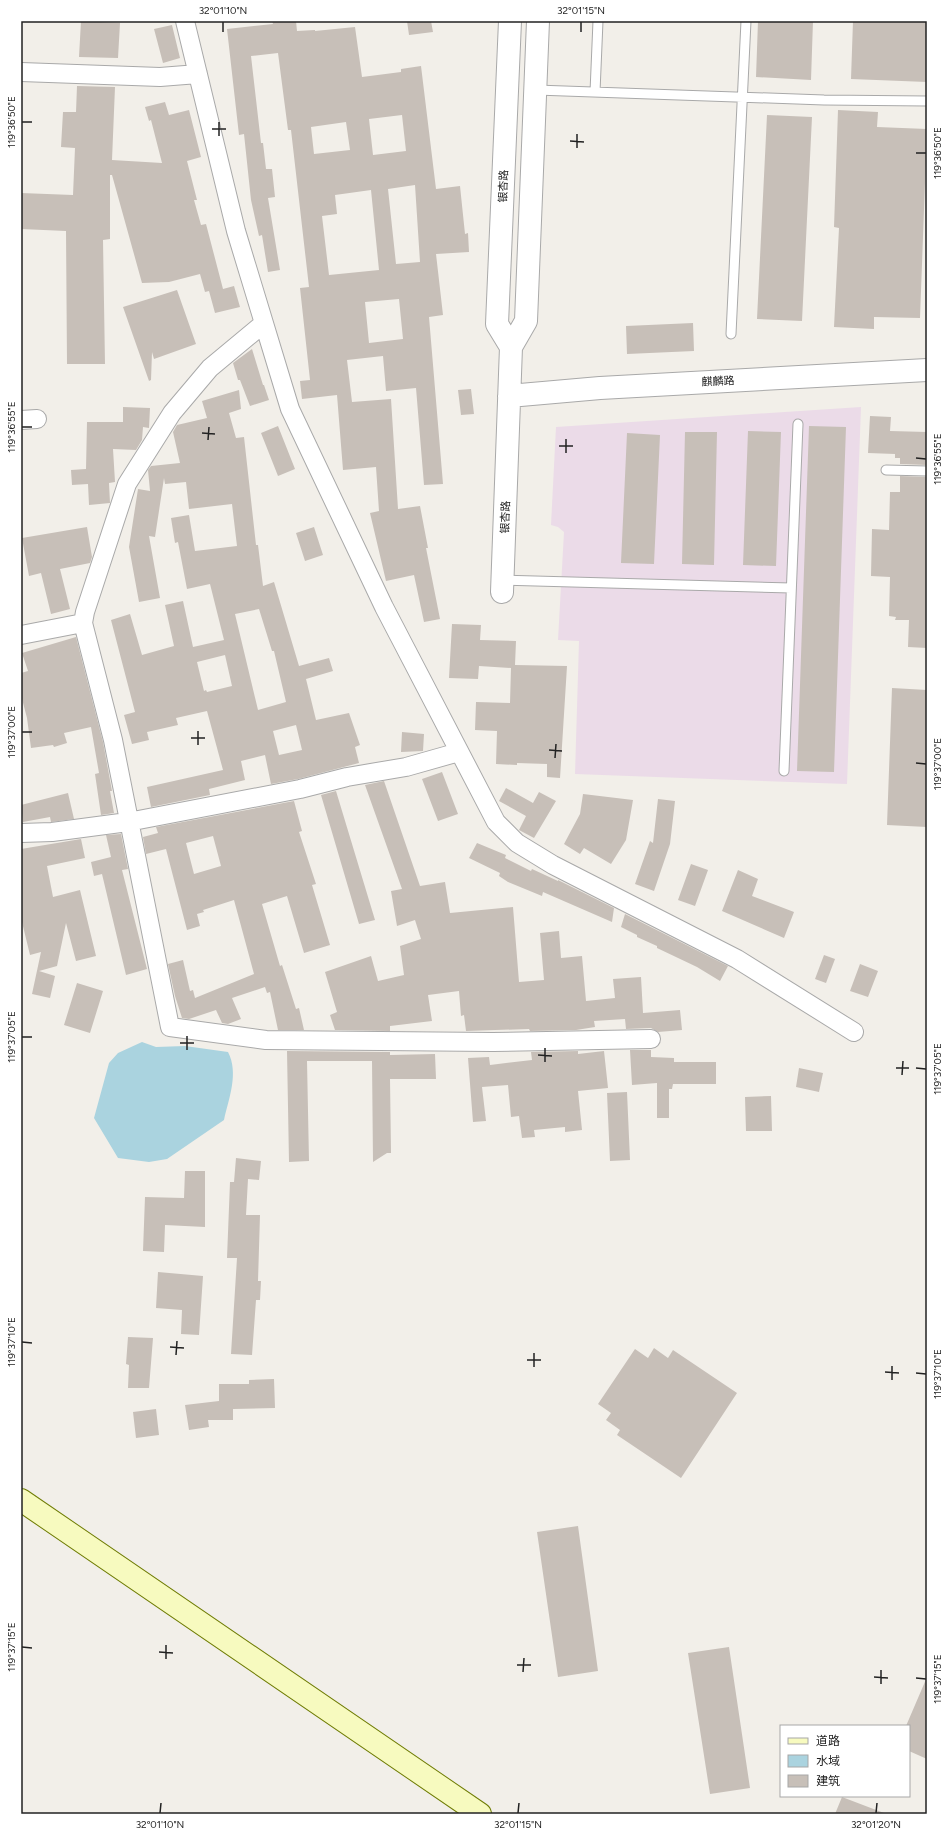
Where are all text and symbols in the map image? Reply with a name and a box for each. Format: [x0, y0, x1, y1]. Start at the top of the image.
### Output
text: 32°01'10"N [199, 4, 247, 17]
text: 32°01'15"N [557, 4, 605, 17]
text: 119°36'50"E [5, 96, 18, 148]
text: 119°36'50"E [931, 127, 944, 179]
street label: 银杏路 [496, 169, 511, 203]
street label: 麒麟路 [701, 374, 735, 389]
text: 119°36'55"E [5, 401, 18, 453]
text: 119°36'55"E [931, 433, 944, 485]
street label: 银杏路 [498, 500, 513, 534]
text: 119°37'00"E [5, 706, 18, 758]
text: 119°37'00"E [931, 738, 944, 790]
text: 119°37'05"E [5, 1011, 18, 1063]
text: 119°37'05"E [931, 1043, 944, 1095]
text: 119°37'10"E [5, 1317, 18, 1367]
text: 119°37'10"E [931, 1349, 944, 1399]
text: 119°37'15"E [5, 1622, 18, 1672]
text: 119°37'15"E [931, 1654, 944, 1704]
legend [780, 1725, 910, 1797]
text: 道路 [816, 1734, 840, 1748]
text: 水域 [816, 1754, 840, 1768]
text: 建筑 [816, 1774, 840, 1788]
text: 32°01'10"N [136, 1818, 184, 1831]
text: 32°01'15"N [494, 1818, 542, 1831]
text: 32°01'20"N [851, 1818, 901, 1831]

